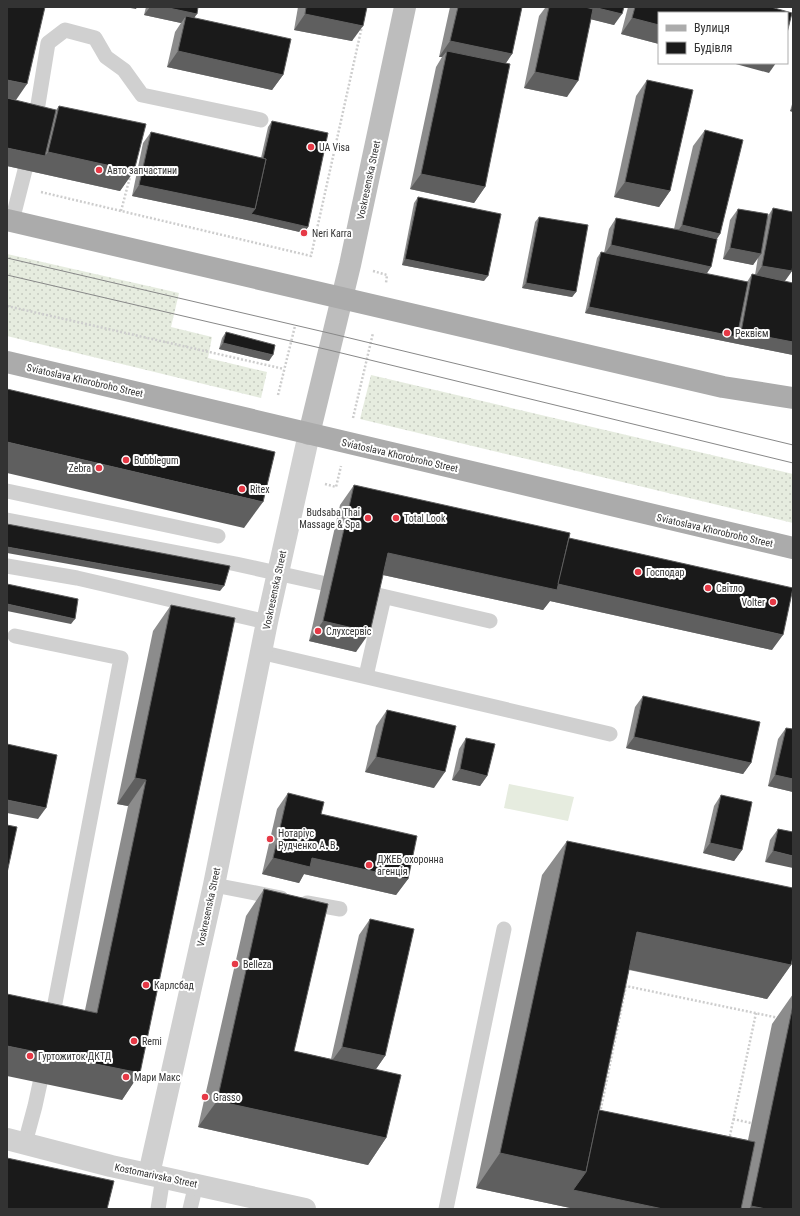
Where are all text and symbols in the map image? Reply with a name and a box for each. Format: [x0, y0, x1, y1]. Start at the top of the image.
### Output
legend [658, 12, 788, 64]
text: Вулиця [694, 21, 730, 35]
text: Будівля [694, 41, 732, 55]
street label: Voskresenska Street [355, 139, 382, 221]
marker: UA Visa [306, 142, 316, 152]
place label: UA Visa [319, 142, 350, 153]
marker: Авто запчастини [94, 165, 104, 175]
place label: Авто запчастини [107, 165, 177, 176]
marker: Neri Karra [299, 228, 309, 238]
place label: Neri Karra [312, 228, 352, 239]
marker: Реквієм [722, 328, 732, 338]
place label: Реквієм [735, 328, 768, 339]
street label: Sviatoslava Khorobroho Street [26, 362, 144, 399]
street label: Sviatoslava Khorobroho Street [341, 437, 459, 474]
marker: Bubblegum [121, 455, 131, 465]
place label: Bubblegum [134, 455, 178, 466]
place label: Zebra [69, 463, 91, 474]
marker: Zebra [94, 463, 104, 473]
marker: Ritex [237, 484, 247, 494]
place label: Ritex [250, 484, 270, 495]
place label: Budsaba Thai Massage & Spa [299, 507, 360, 530]
street label: Sviatoslava Khorobroho Street [656, 512, 774, 549]
marker: Budsaba Thai Massage & Spa [363, 513, 373, 523]
marker: Total Look [391, 513, 401, 523]
place label: Total Look [404, 513, 446, 524]
street label: Voskresenska Street [261, 549, 288, 631]
marker: Господар [633, 567, 643, 577]
place label: Господар [646, 567, 685, 578]
marker: Світло [703, 583, 713, 593]
place label: Світло [716, 583, 743, 594]
place label: Volter [742, 597, 765, 608]
marker: Volter [768, 597, 778, 607]
marker: Слухсервіс [313, 626, 323, 636]
place label: Слухсервіс [326, 626, 372, 637]
place label: Нотаріус Рудченко А. В. [278, 828, 338, 851]
marker: Нотаріус Рудченко А. В. [265, 834, 275, 844]
place label: ДЖЕБ охоронна агенція [377, 854, 444, 877]
marker: ДЖЕБ охоронна агенція [364, 860, 374, 870]
street label: Voskresenska Street [195, 866, 222, 948]
marker: Belleza [230, 959, 240, 969]
place label: Belleza [243, 959, 272, 970]
marker: Карлсбад [141, 980, 151, 990]
place label: Карлсбад [154, 980, 195, 991]
marker: Remi [129, 1036, 139, 1046]
place label: Remi [142, 1036, 162, 1047]
marker: Гуртожиток ДКТД [25, 1051, 35, 1061]
place label: Гуртожиток ДКТД [38, 1051, 112, 1062]
marker: Мари Макс [121, 1072, 131, 1082]
place label: Мари Макс [134, 1072, 181, 1083]
marker: Grasso [200, 1092, 210, 1102]
place label: Grasso [213, 1092, 241, 1103]
street label: Kostomarivska Street [114, 1161, 198, 1190]

